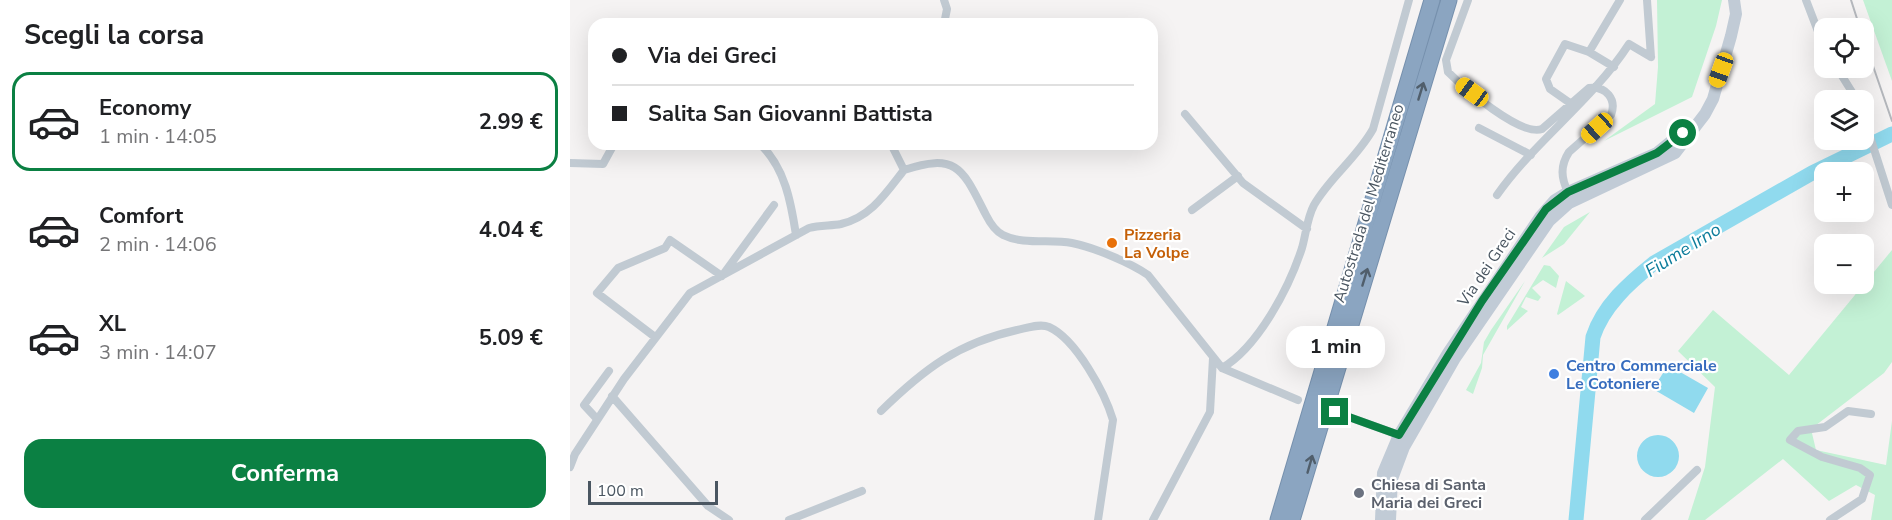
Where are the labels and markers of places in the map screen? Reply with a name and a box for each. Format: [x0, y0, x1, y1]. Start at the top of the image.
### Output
place label: Pizzeria La Volpe [1124, 224, 1189, 264]
marker: Pizzeria La Volpe [1105, 236, 1119, 250]
place label: Centro Commerciale Le Cotoniere [1566, 355, 1717, 395]
marker: Centro Commerciale Le Cotoniere [1547, 367, 1561, 381]
place label: Chiesa di Santa Maria dei Greci [1371, 474, 1486, 514]
marker: Chiesa di Santa Maria dei Greci [1352, 486, 1366, 500]

